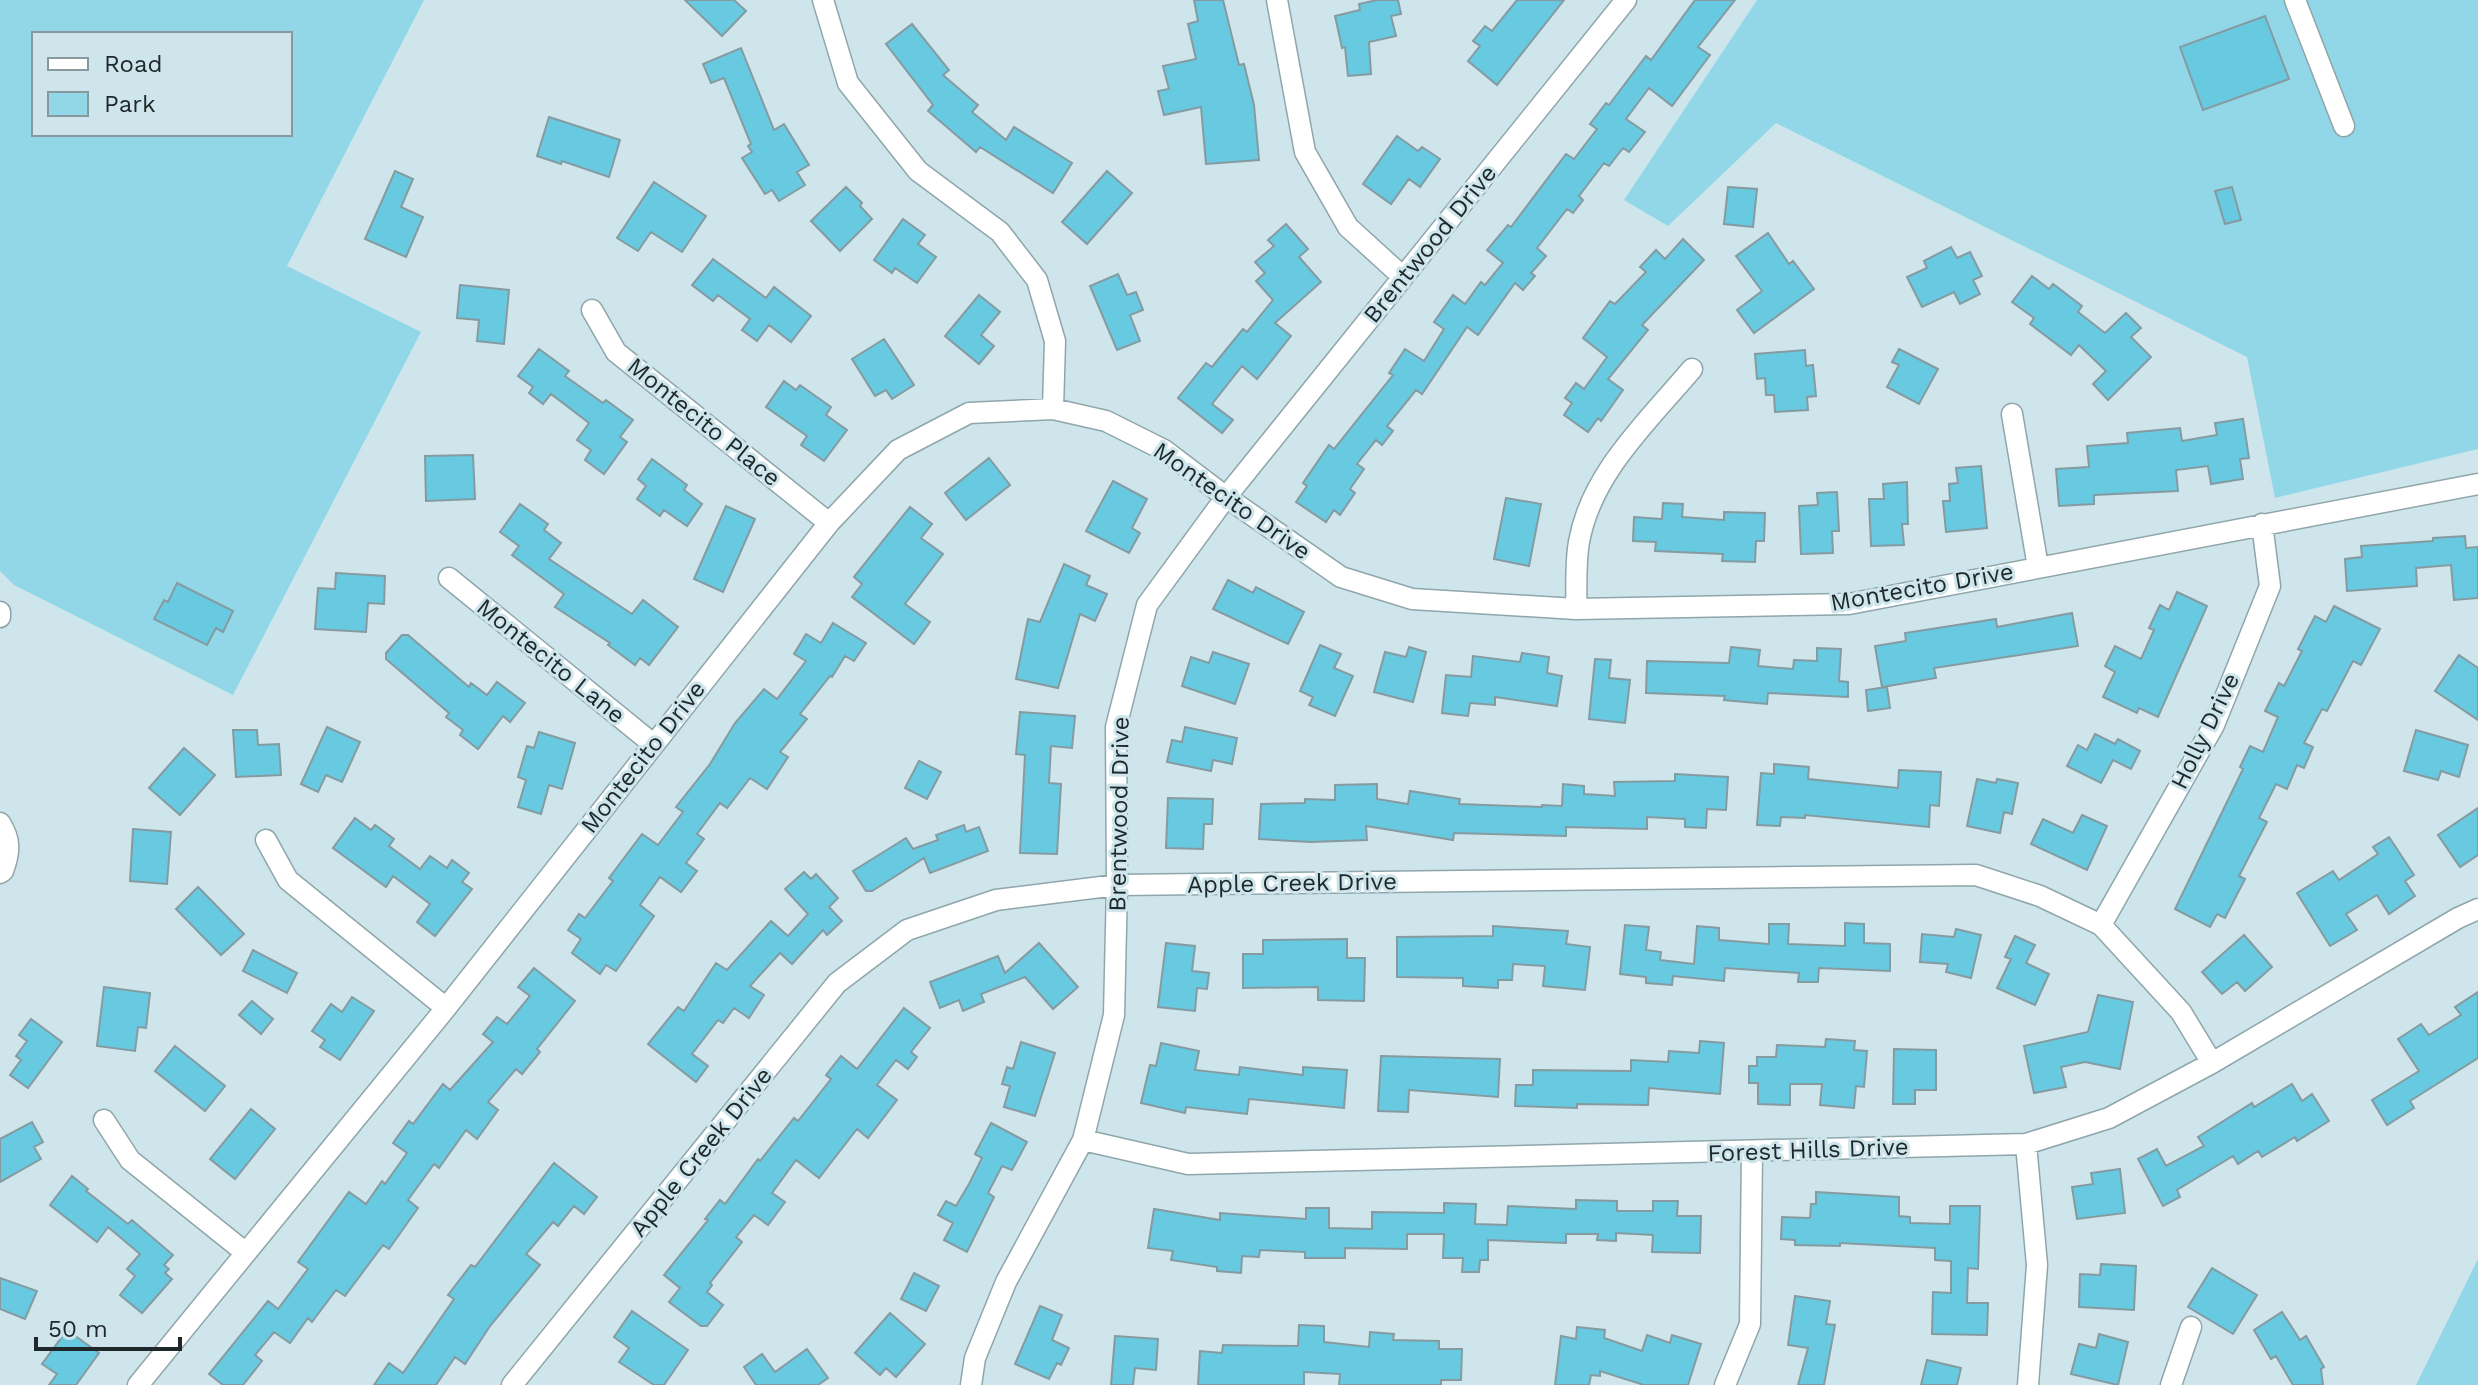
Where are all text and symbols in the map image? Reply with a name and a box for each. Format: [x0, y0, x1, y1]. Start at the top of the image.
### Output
legend [32, 32, 292, 136]
text: Road [104, 50, 163, 78]
text: Park [104, 90, 156, 118]
street label: Brentwood Drive [1358, 159, 1502, 329]
street label: Montecito Place [622, 352, 786, 492]
street label: Montecito Drive [1148, 436, 1316, 566]
street label: Montecito Drive [1828, 557, 2016, 617]
street label: Montecito Lane [471, 593, 631, 729]
street label: Holly Drive [2165, 668, 2245, 794]
street label: Montecito Drive [575, 675, 711, 839]
street label: Brentwood Drive [1103, 716, 1135, 912]
street label: Apple Creek Drive [1187, 867, 1397, 899]
street label: Apple Creek Drive [624, 1062, 778, 1242]
street label: Forest Hills Drive [1707, 1132, 1909, 1168]
scale bar [36, 1301, 180, 1351]
text: 50 m [48, 1315, 108, 1343]

